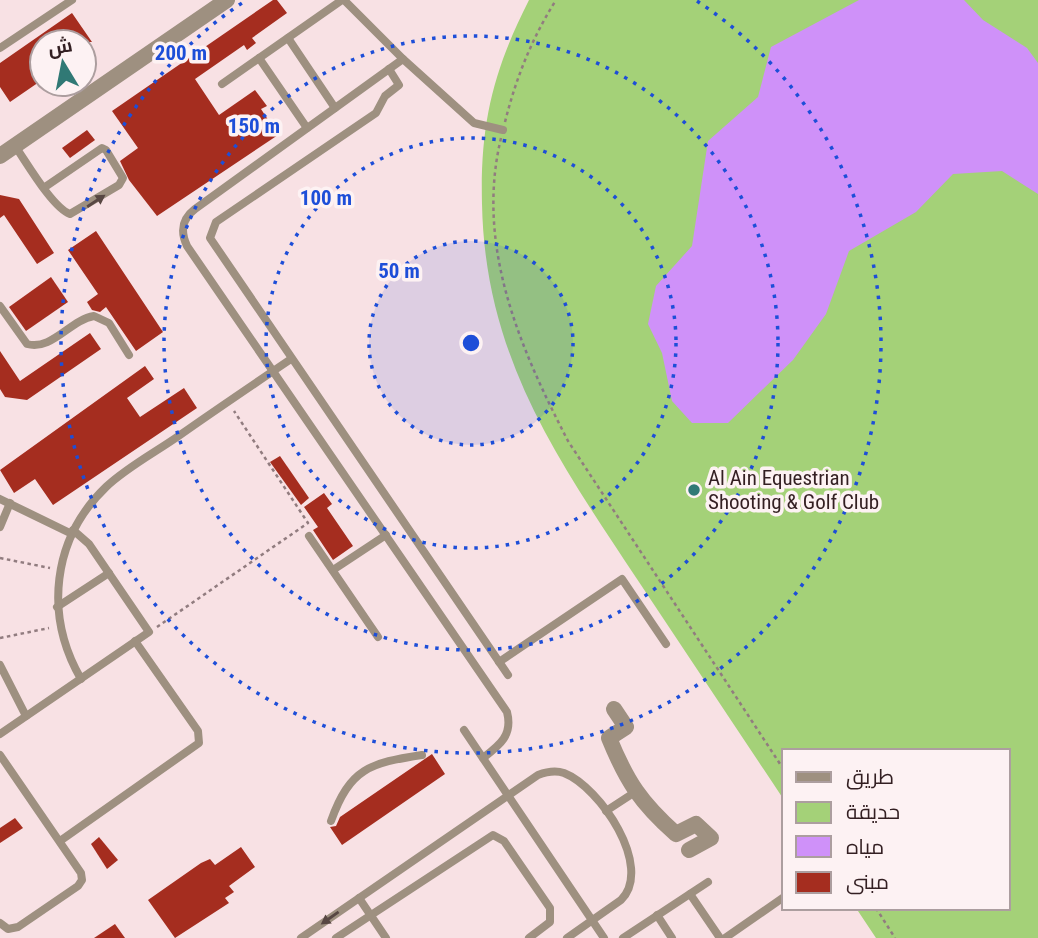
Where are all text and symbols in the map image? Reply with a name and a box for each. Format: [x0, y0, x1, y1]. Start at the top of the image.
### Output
north arrow [28, 28, 98, 98]
text: ش [46, 33, 74, 60]
text: 200 m [155, 41, 207, 65]
text: 150 m [228, 114, 280, 138]
text: 100 m [300, 186, 352, 210]
one-way arrow [86, 194, 106, 207]
text: 50 m [378, 259, 420, 283]
centre of rings [459, 331, 483, 355]
place label: Al Ain Equestrian Shooting & Golf Club [708, 466, 879, 514]
marker: Al Ain Equestrian Shooting & Golf Club [686, 482, 702, 498]
legend [782, 749, 1010, 910]
text: طريق [846, 765, 894, 790]
text: حديقة [846, 800, 900, 824]
text: مياه [846, 835, 884, 859]
text: مبنى [846, 870, 889, 895]
one-way arrow [321, 911, 339, 925]

